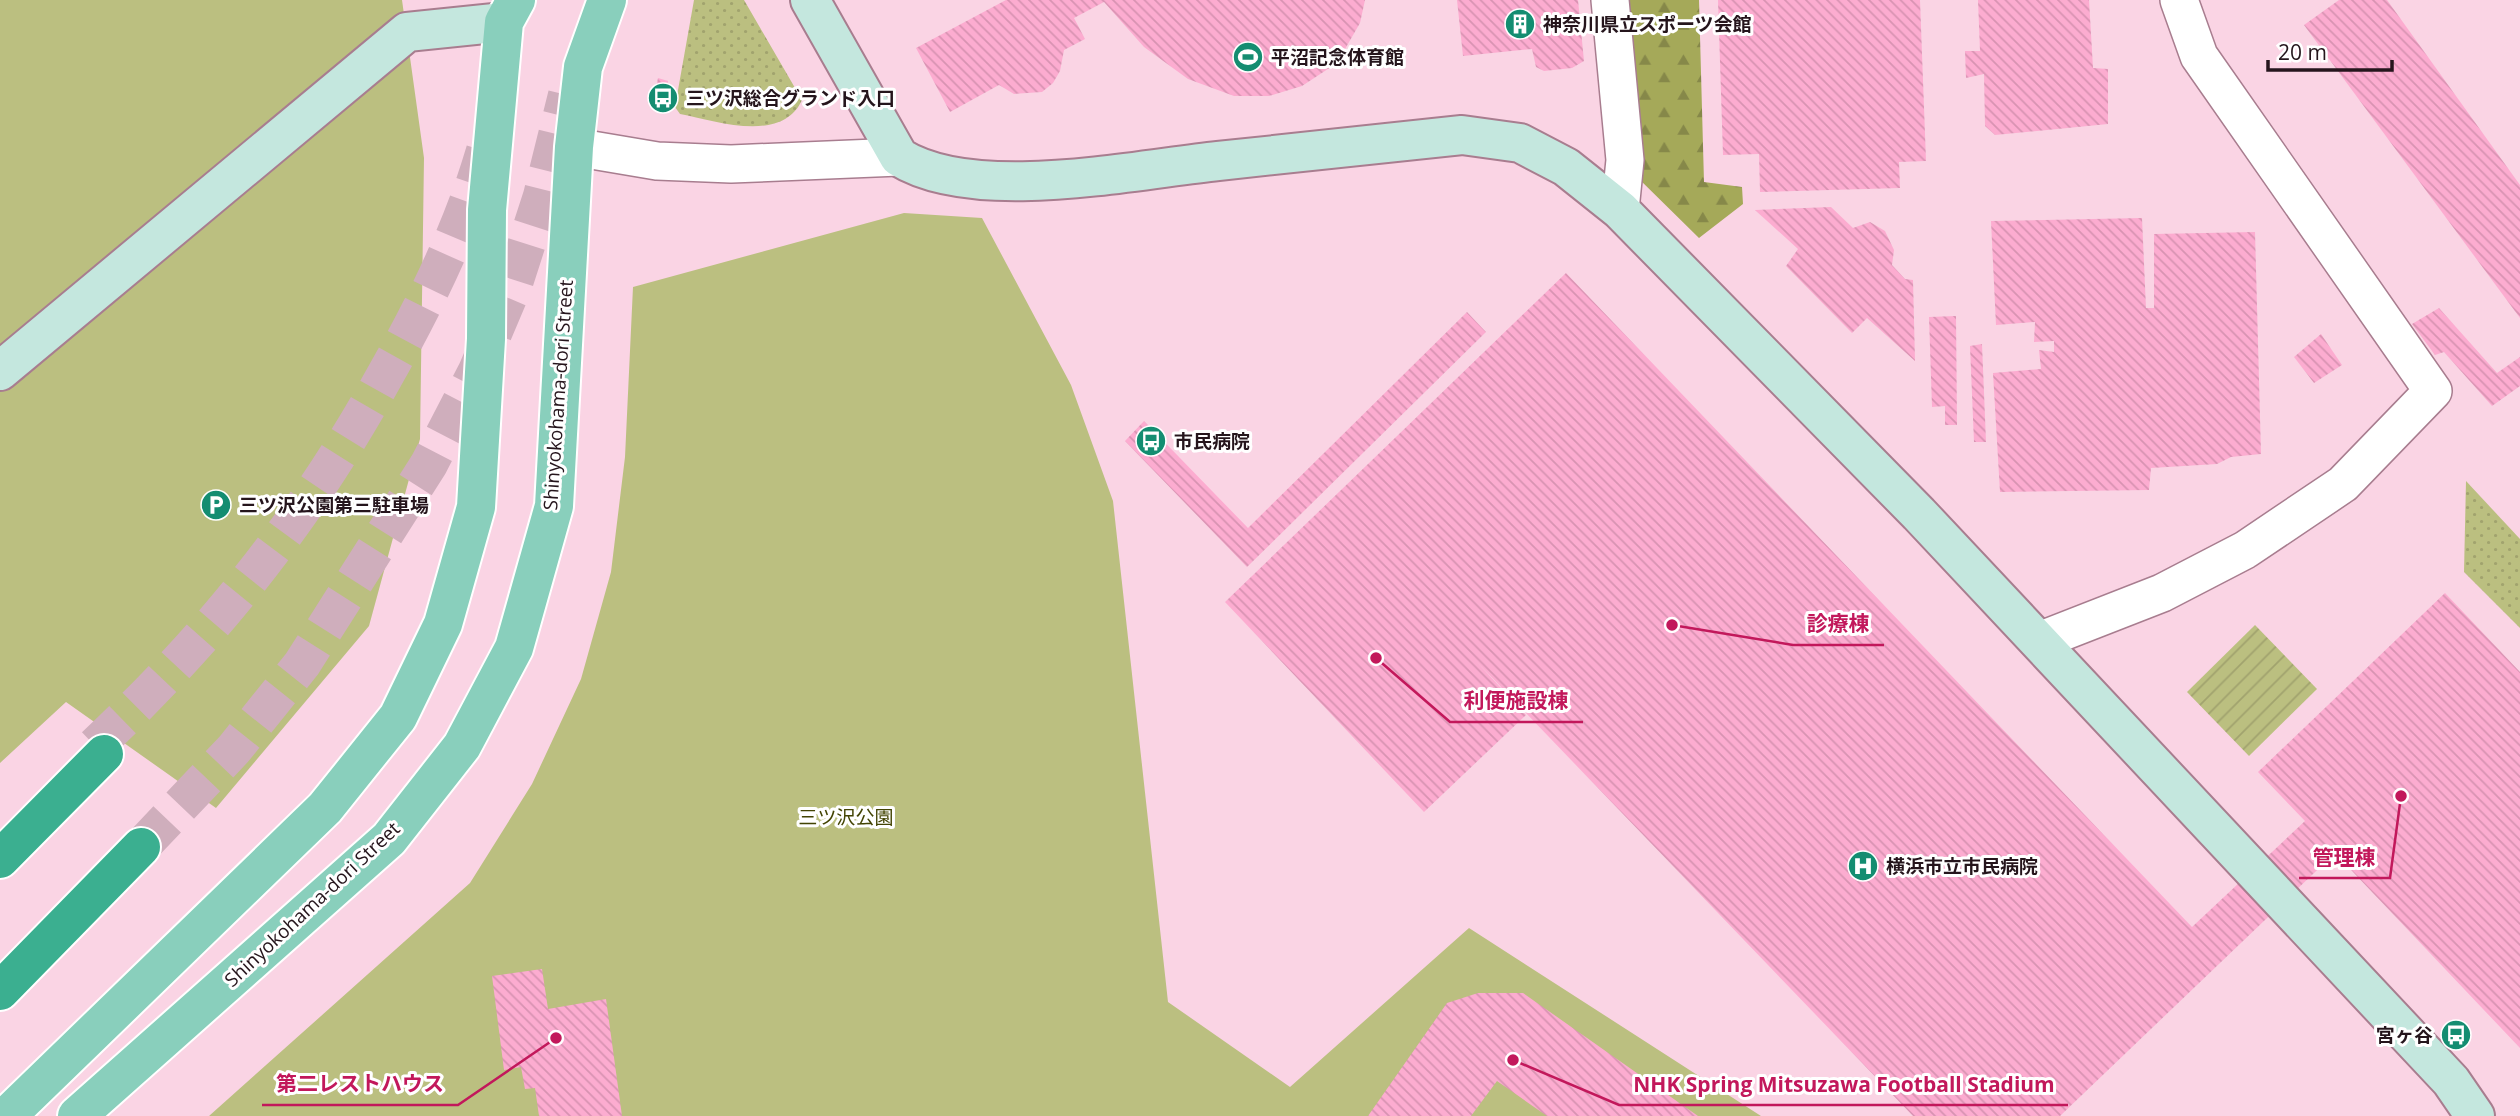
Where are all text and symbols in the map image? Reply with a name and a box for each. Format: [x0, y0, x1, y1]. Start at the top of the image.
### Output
building icon: 神奈川県立スポーツ会館 [1503, 7, 1537, 41]
place label: 神奈川県立スポーツ会館 [1543, 11, 1752, 37]
scale bar [2268, 28, 2392, 72]
text: 20 m [2278, 38, 2327, 66]
sports icon: 平沼記念体育館 [1231, 40, 1265, 74]
place label: 平沼記念体育館 [1271, 44, 1404, 70]
bus stop icon: 三ツ沢総合グランド入口 [646, 81, 680, 115]
place label: 三ツ沢総合グランド入口 [686, 85, 895, 111]
street label: Shinyokohama-dori Street [537, 279, 579, 511]
bus stop icon: 市民病院 [1134, 424, 1168, 458]
place label: 市民病院 [1174, 428, 1250, 454]
parking icon: 三ツ沢公園第三駐車場 [199, 488, 233, 522]
place label: 三ツ沢公園第三駐車場 [239, 492, 429, 518]
callout: 診療棟 [1793, 603, 1884, 645]
text: 診療棟 [1807, 609, 1870, 637]
callout: 利便施設棟 [1450, 680, 1583, 722]
text: 利便施設棟 [1464, 686, 1569, 714]
park label: 三ツ沢公園 [798, 804, 894, 830]
street label: Shinyokohama-dori Street [219, 816, 405, 992]
callout: 管理棟 [2299, 836, 2390, 878]
text: 管理棟 [2313, 843, 2376, 871]
hospital icon: 横浜市立市民病院 [1846, 849, 1880, 883]
place label: 横浜市立市民病院 [1886, 853, 2038, 879]
bus stop icon: 宮ヶ谷 [2439, 1018, 2473, 1052]
place label: 宮ヶ谷 [2376, 1022, 2433, 1048]
callout: 第二レストハウス [262, 1063, 458, 1105]
callout: NHK Spring Mitsuzawa Football Stadium [1619, 1063, 2068, 1105]
text: 第二レストハウス [276, 1069, 444, 1097]
text: NHK Spring Mitsuzawa Football Stadium [1633, 1070, 2055, 1098]

